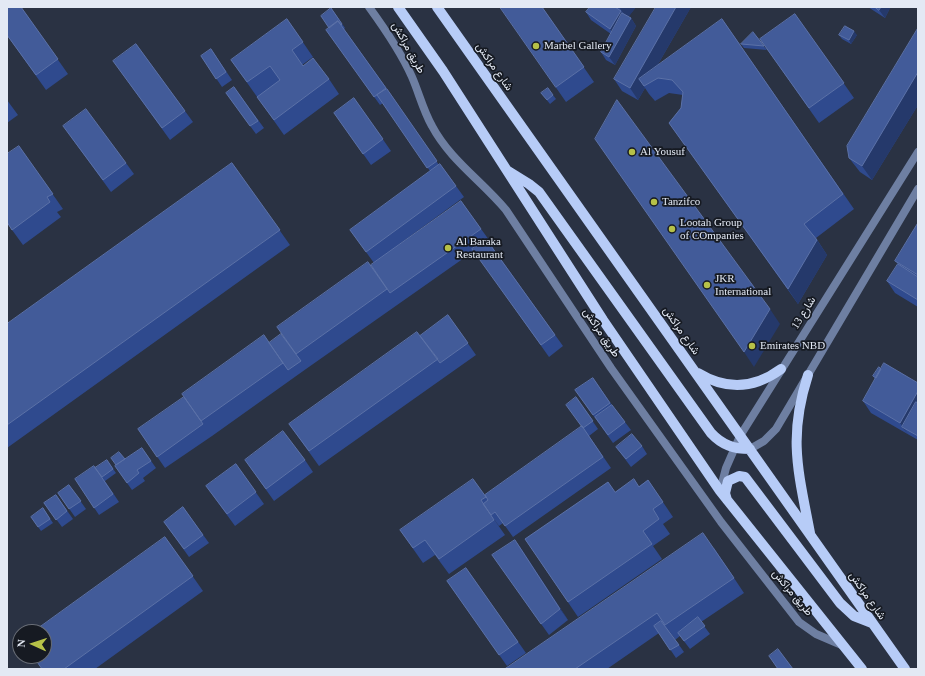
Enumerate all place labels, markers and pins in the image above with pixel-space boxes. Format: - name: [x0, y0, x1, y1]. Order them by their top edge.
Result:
- place label: Marbel Gallery: [544, 39, 611, 53]
- marker: Marbel Gallery: [531, 41, 541, 51]
- place label: Al Yousuf: [640, 145, 685, 159]
- marker: Al Yousuf: [627, 147, 637, 157]
- place label: Tanzifco: [662, 195, 700, 209]
- marker: Tanzifco: [649, 197, 659, 207]
- place label: Lootah Group of COmpanies: [680, 216, 744, 242]
- marker: Lootah Group of COmpanies: [667, 224, 677, 234]
- place label: Al Baraka Restaurant: [456, 235, 503, 261]
- marker: Al Baraka Restaurant: [443, 243, 453, 253]
- place label: JKR International: [715, 272, 771, 298]
- marker: JKR International: [702, 280, 712, 290]
- place label: Emirates NBD: [760, 339, 825, 353]
- marker: Emirates NBD: [747, 341, 757, 351]

